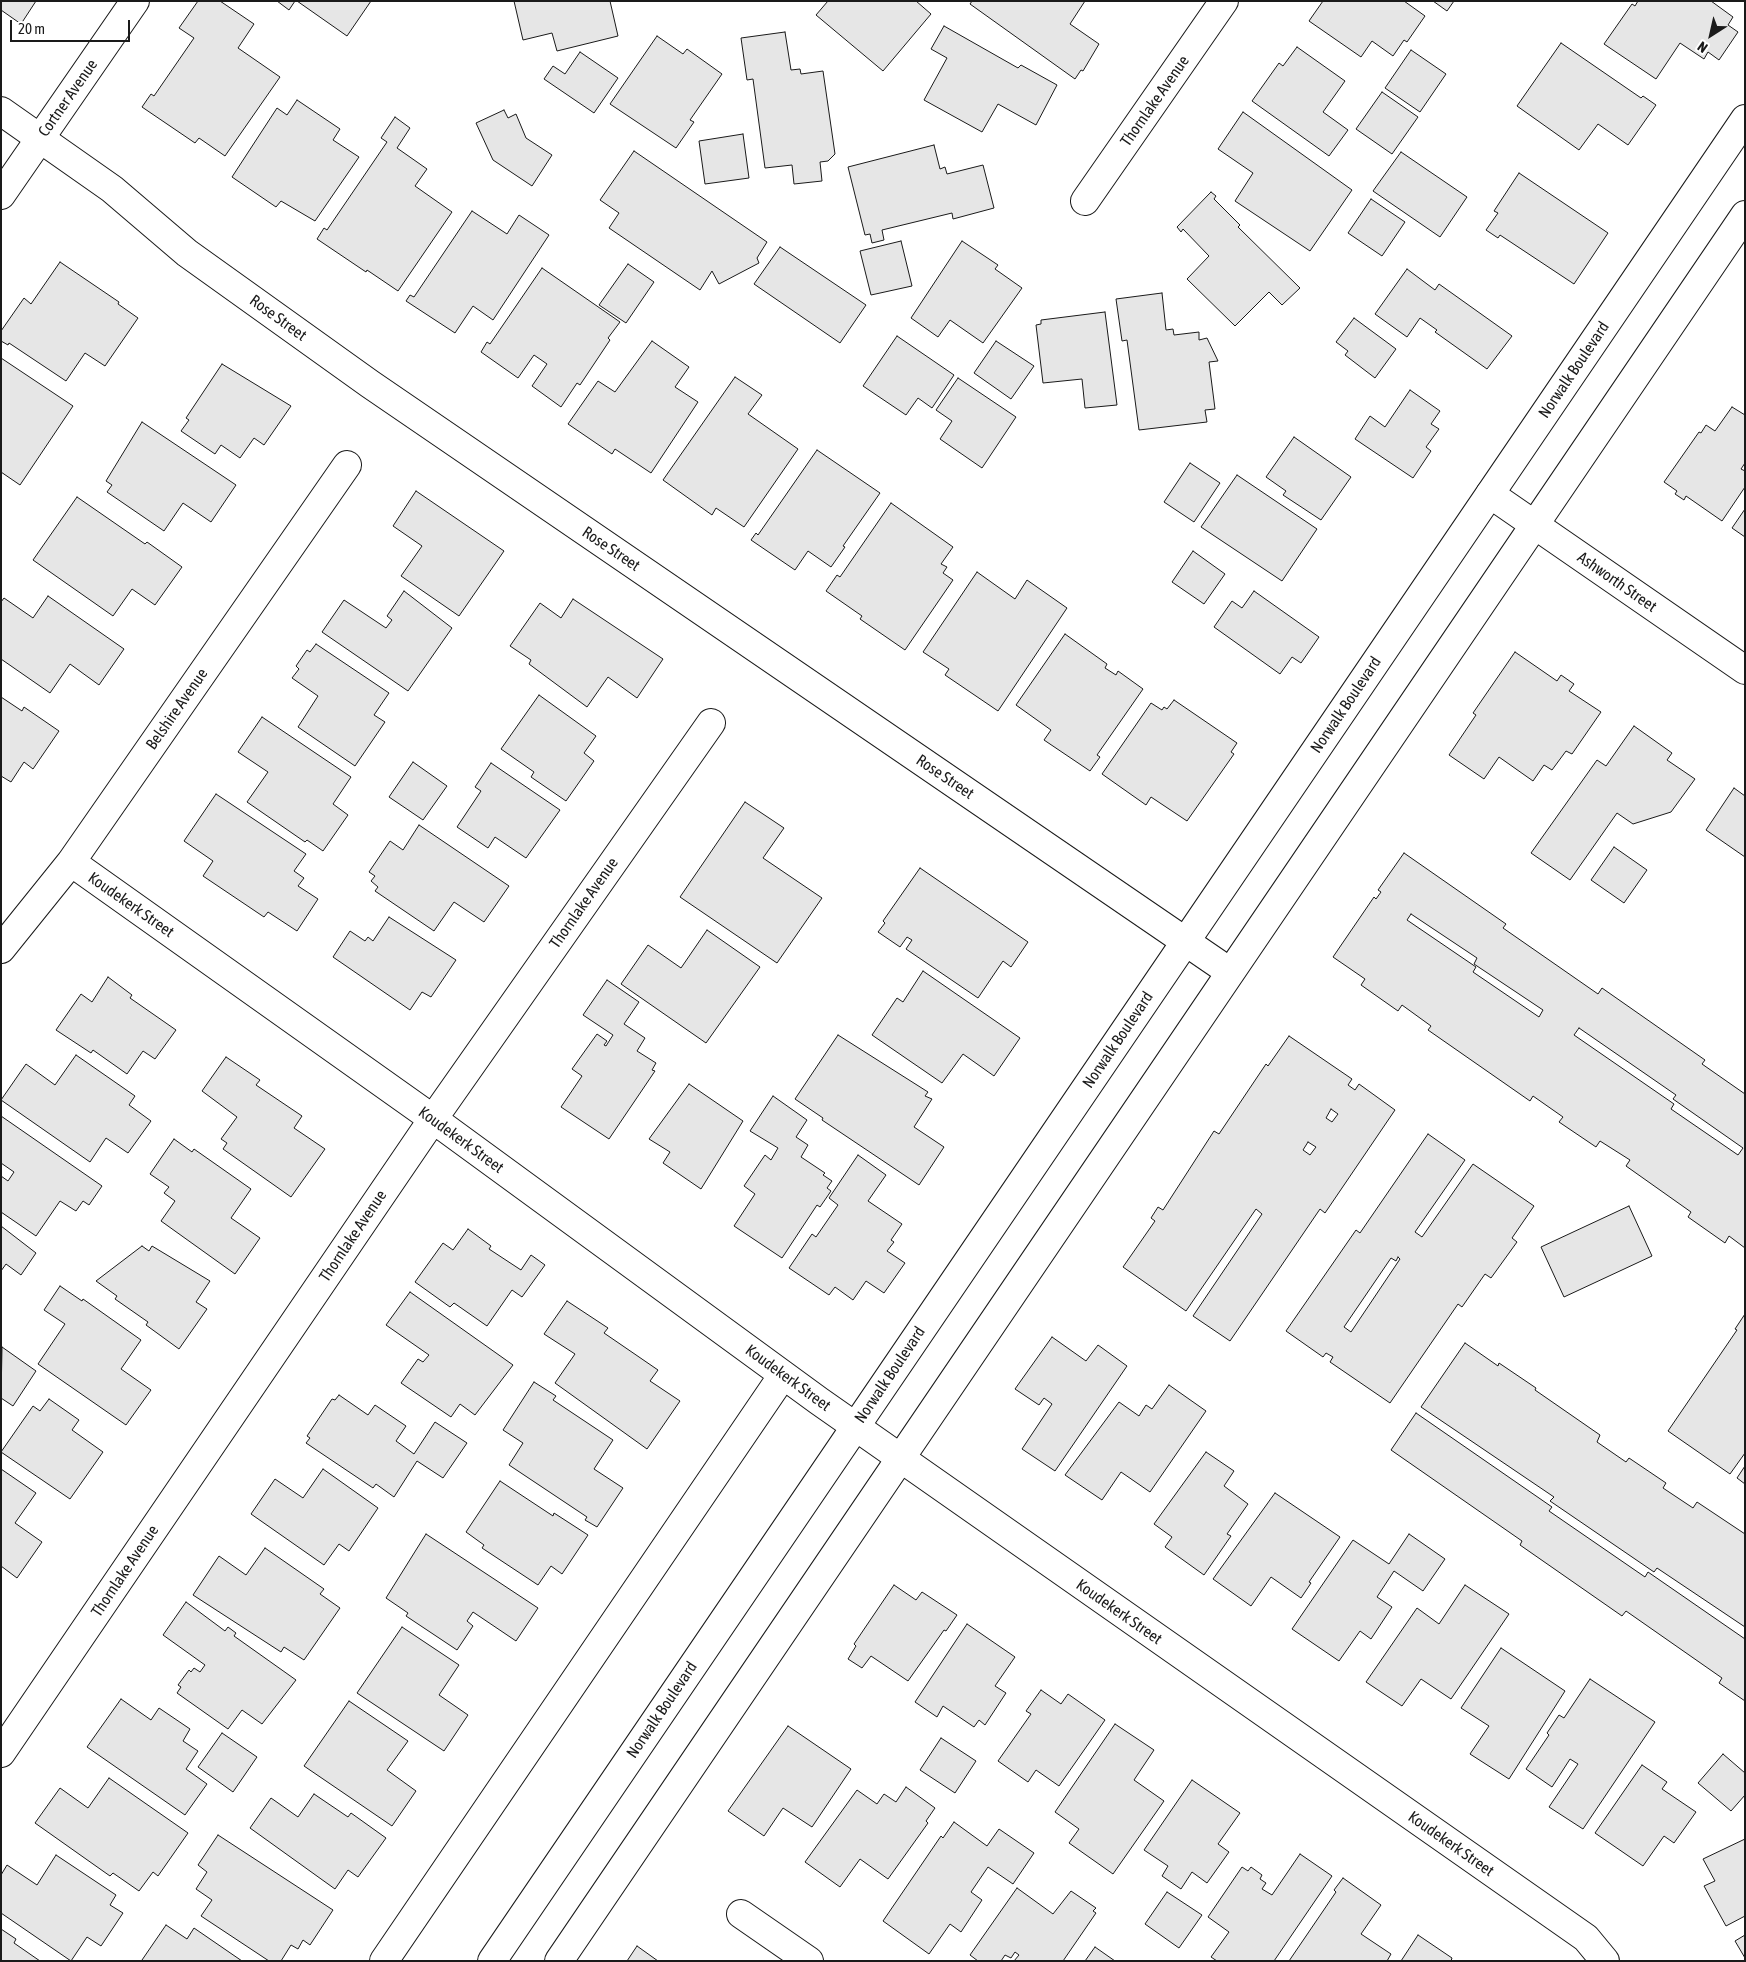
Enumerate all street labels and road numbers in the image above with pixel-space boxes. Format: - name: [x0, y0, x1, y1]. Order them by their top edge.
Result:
- street label: Thornlake Avenue: [1117, 52, 1193, 150]
- street label: Cortner Avenue: [34, 56, 102, 140]
- street label: Rose Street: [246, 291, 310, 345]
- street label: Norwalk Boulevard: [1535, 318, 1613, 422]
- street label: Rose Street: [578, 523, 644, 575]
- street label: Ashworth Street: [1574, 548, 1660, 616]
- street label: Norwalk Boulevard: [1307, 653, 1385, 757]
- street label: Belshire Avenue: [142, 665, 212, 753]
- street label: Rose Street: [912, 751, 978, 803]
- street label: Thornlake Avenue: [546, 854, 622, 952]
- street label: Koudekerk Street: [84, 868, 178, 942]
- street label: Norwalk Boulevard: [1079, 988, 1157, 1092]
- street label: Koudekerk Street: [415, 1103, 507, 1177]
- street label: Thornlake Avenue: [315, 1186, 391, 1286]
- street label: Norwalk Boulevard: [851, 1323, 929, 1427]
- street label: Koudekerk Street: [742, 1341, 834, 1415]
- street label: Thornlake Avenue: [87, 1521, 163, 1621]
- street label: Koudekerk Street: [1072, 1575, 1166, 1649]
- street label: Norwalk Boulevard: [623, 1658, 701, 1762]
- street label: Koudekerk Street: [1404, 1807, 1498, 1881]

